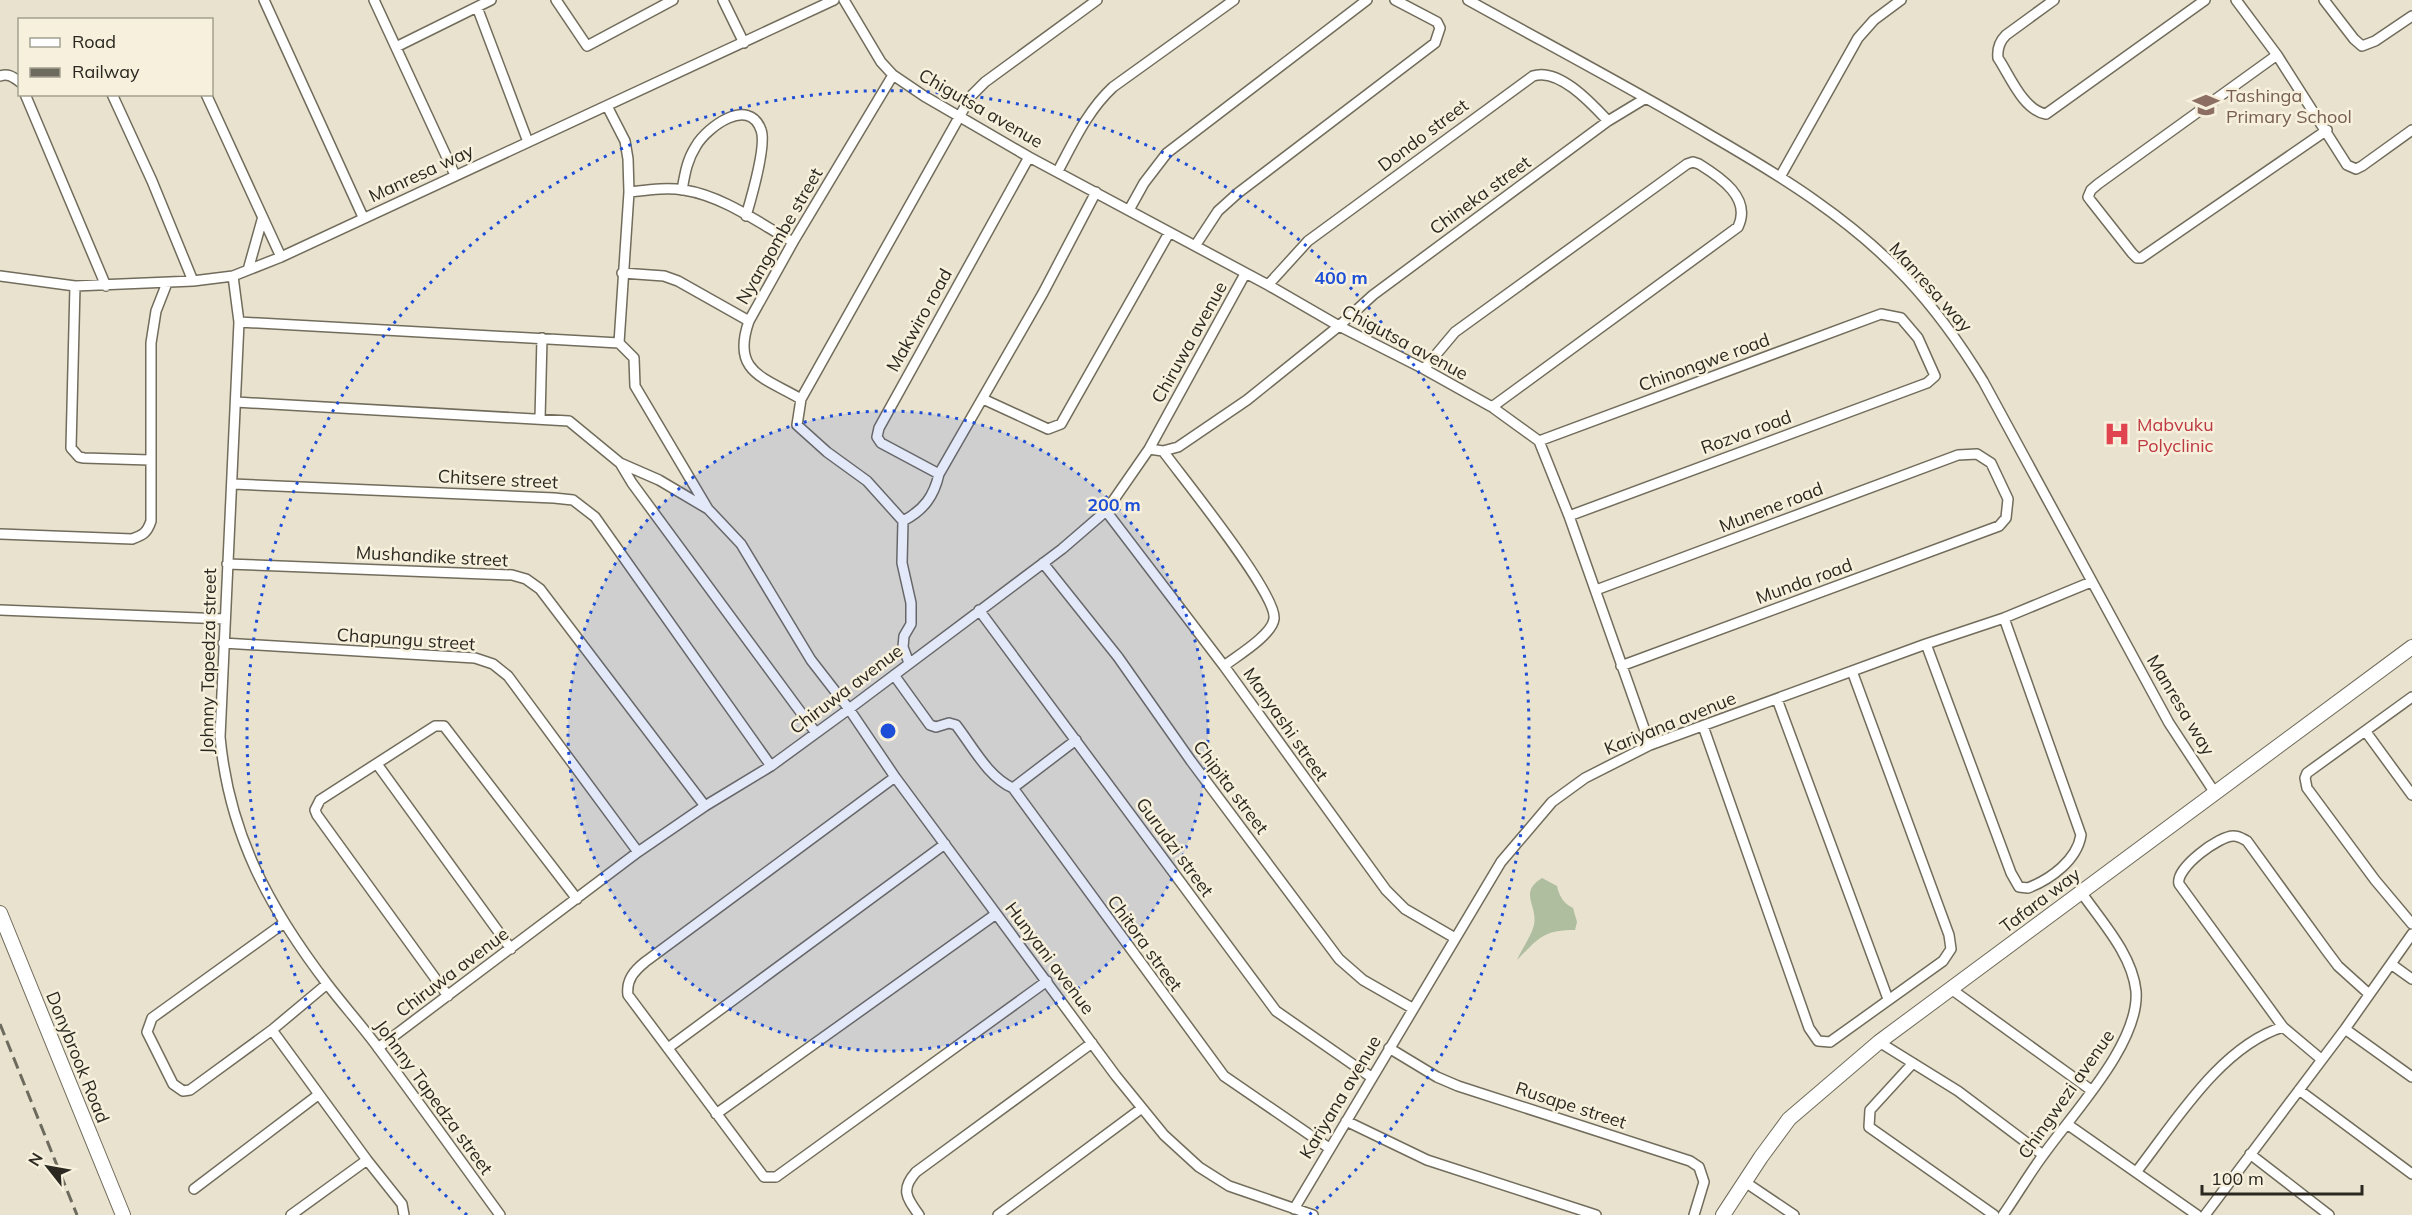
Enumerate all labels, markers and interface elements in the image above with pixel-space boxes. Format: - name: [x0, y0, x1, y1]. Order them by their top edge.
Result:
- legend: [18, 18, 213, 96]
- text: Road: [72, 30, 116, 53]
- text: Railway: [72, 60, 140, 83]
- street label: Chigutsa avenue: [915, 63, 1047, 153]
- place label: Tashinga Primary School: [2226, 84, 2352, 128]
- school or university icon: Tashinga Primary School: [2191, 90, 2221, 120]
- street label: Dondo street: [1373, 93, 1473, 177]
- street label: Manresa way: [365, 138, 478, 207]
- street label: Chineka street: [1425, 151, 1535, 239]
- street label: Nyangombe street: [731, 164, 827, 308]
- street label: Manresa way: [1885, 237, 1978, 337]
- street label: Makwiro road: [881, 264, 957, 376]
- text: 400 m: [1314, 266, 1368, 289]
- street label: Chiruwa avenue: [1146, 277, 1232, 407]
- street label: Chigutsa avenue: [1338, 299, 1472, 385]
- street label: Chinongwe road: [1635, 328, 1773, 396]
- street label: Rozva road: [1698, 405, 1794, 459]
- place label: Mabvuku Polyclinic: [2137, 413, 2214, 457]
- hospital icon: Mabvuku Polyclinic: [2102, 419, 2132, 449]
- street label: Chitsere street: [437, 464, 559, 494]
- street label: Munene road: [1716, 477, 1826, 537]
- text: 200 m: [1087, 493, 1141, 516]
- street label: Mushandike street: [355, 541, 509, 571]
- street label: Munda road: [1753, 553, 1855, 609]
- street label: Johnny Tapedza street: [195, 568, 221, 754]
- street label: Chapungu street: [336, 623, 476, 655]
- street label: Chiruwa avenue: [785, 639, 907, 739]
- street label: Manresa way: [2142, 651, 2220, 760]
- street label: Manyashi street: [1238, 663, 1334, 785]
- street label: Kariyana avenue: [1601, 686, 1739, 760]
- centre of rings: [878, 721, 898, 741]
- street label: Chipita street: [1188, 736, 1274, 838]
- street label: Gurudzi street: [1131, 793, 1219, 901]
- street label: Tafara way: [1995, 862, 2085, 938]
- street label: Chitora street: [1102, 891, 1188, 995]
- street label: Hunyani avenue: [1000, 897, 1100, 1019]
- street label: Chiruwa avenue: [391, 922, 513, 1022]
- street label: Donybrook Road: [41, 988, 115, 1126]
- street label: Johnny Tapedza street: [370, 1015, 498, 1179]
- street label: Chingwezi avenue: [2013, 1025, 2119, 1163]
- street label: Kariyana avenue: [1294, 1031, 1386, 1163]
- street label: Rusape street: [1513, 1076, 1629, 1134]
- north arrow: [18, 1137, 78, 1197]
- text: N: [23, 1149, 47, 1170]
- scale bar: [2202, 1158, 2362, 1196]
- text: 100 m: [2211, 1167, 2264, 1190]

